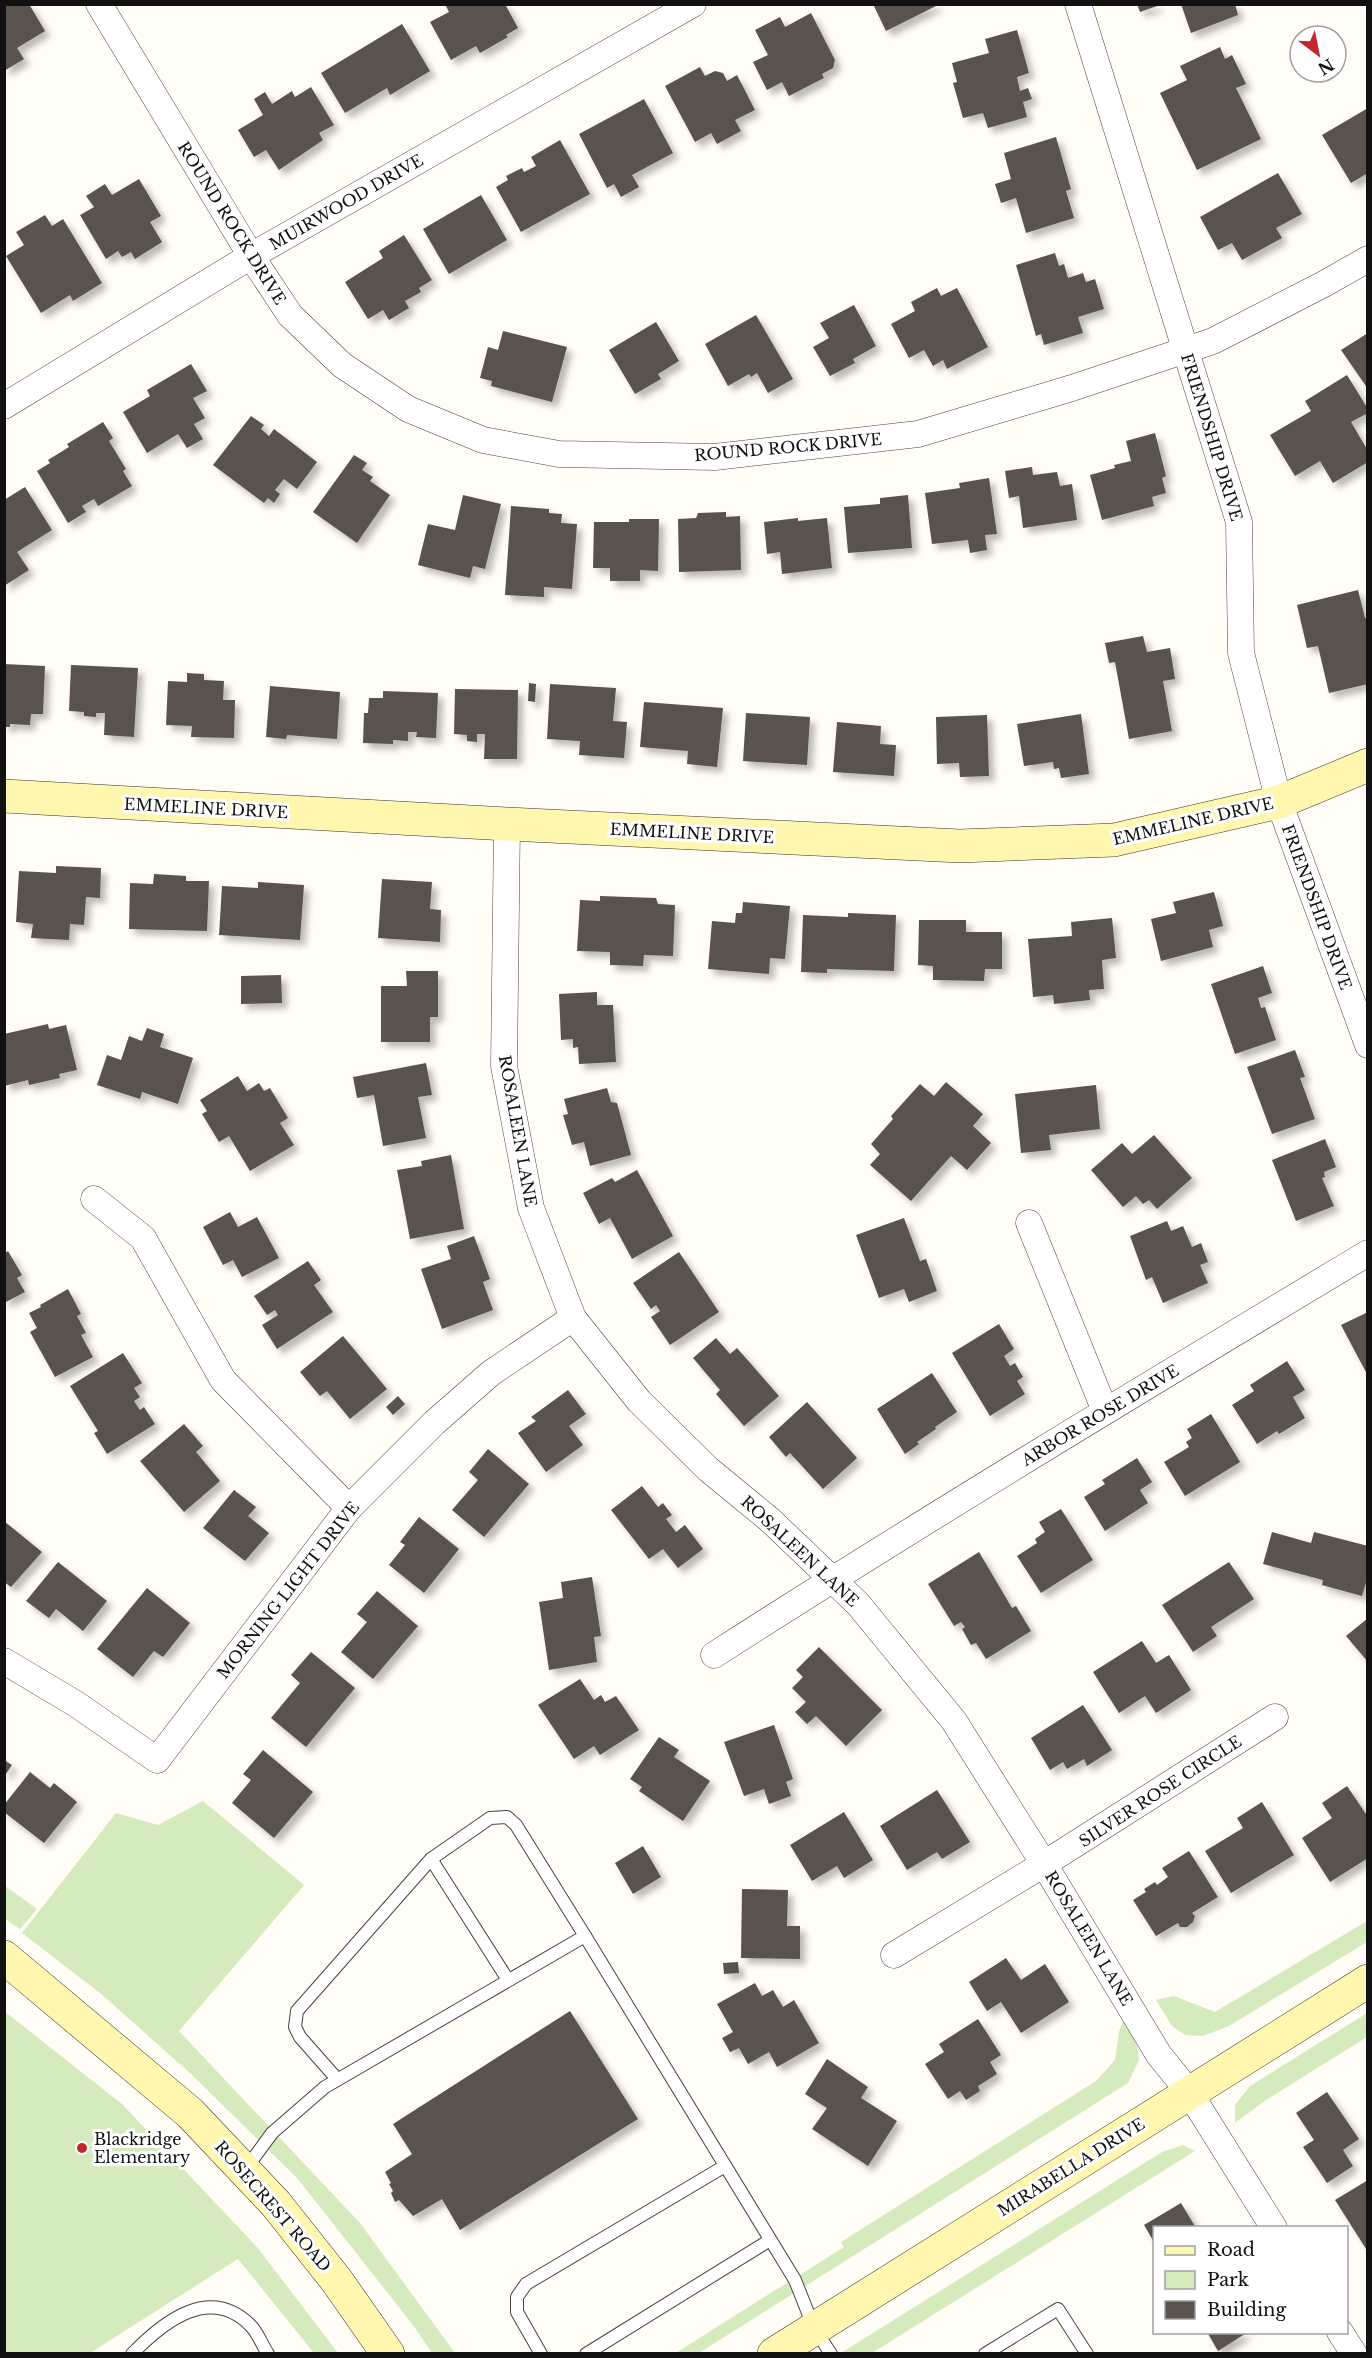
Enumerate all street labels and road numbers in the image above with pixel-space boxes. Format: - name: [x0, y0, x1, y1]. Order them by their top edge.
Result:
- street label: ROUND ROCK DRIVE: [174, 138, 290, 308]
- street label: MUIRWOOD DRIVE: [266, 150, 426, 254]
- street label: FRIENDSHIP DRIVE: [1177, 351, 1247, 523]
- street label: ROUND ROCK DRIVE: [693, 429, 883, 465]
- street label: EMMELINE DRIVE: [1111, 793, 1275, 849]
- street label: EMMELINE DRIVE: [123, 794, 289, 822]
- street label: EMMELINE DRIVE: [609, 819, 775, 847]
- street label: FRIENDSHIP DRIVE: [1278, 822, 1356, 992]
- street label: ROSALEEN LANE: [495, 1054, 541, 1208]
- street label: ARBOR ROSE DRIVE: [1017, 1360, 1182, 1470]
- street label: ROSALEEN LANE: [737, 1491, 863, 1611]
- street label: MORNING LIGHT DRIVE: [213, 1497, 363, 1683]
- street label: SILVER ROSE CIRCLE: [1075, 1731, 1245, 1851]
- street label: ROSALEEN LANE: [1041, 1867, 1137, 2009]
- street label: MIRABELLA DRIVE: [994, 2114, 1148, 2220]
- street label: ROSECREST ROAD: [211, 2136, 335, 2276]

